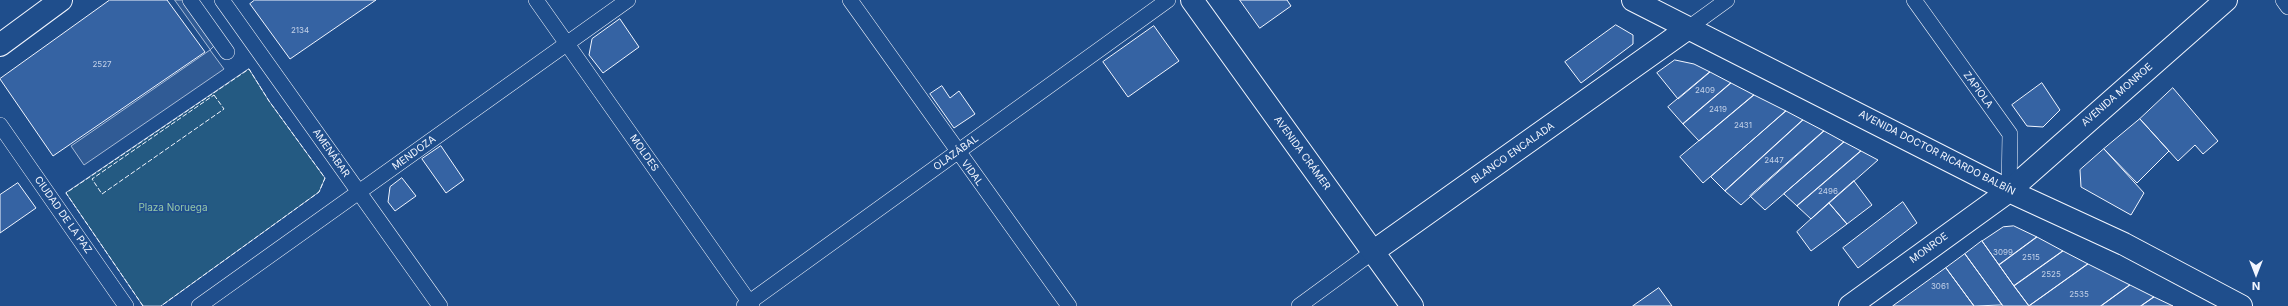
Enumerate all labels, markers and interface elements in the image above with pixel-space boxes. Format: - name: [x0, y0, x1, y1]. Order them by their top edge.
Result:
- house number: 2134: [291, 26, 309, 36]
- house number: 2527: [92, 60, 112, 70]
- street label: AVENIDA MONROE: [2079, 61, 2155, 129]
- street label: ZAPIOLA: [1961, 69, 1995, 111]
- house number: 2409: [1695, 86, 1715, 96]
- house number: 2419: [1709, 105, 1727, 115]
- street label: AVENIDA DOCTOR RICARDO BALBÍN: [1857, 108, 2017, 198]
- street label: AVENIDA CRÁMER: [1271, 114, 1333, 192]
- street label: BLANCO ENCALADA: [1469, 120, 1557, 186]
- house number: 2431: [1734, 121, 1752, 131]
- street label: AMENÁBAR: [310, 127, 352, 179]
- street label: MOLDES: [627, 132, 661, 174]
- street label: MENDOZA: [390, 133, 438, 173]
- street label: OLAZÁBAL: [931, 133, 981, 173]
- house number: 2447: [1764, 156, 1784, 166]
- street label: VIDAL: [959, 158, 985, 188]
- street label: CIUDAD DE LA PAZ: [32, 174, 94, 256]
- house number: 2496: [1818, 187, 1838, 197]
- park label: Plaza Noruega: [138, 202, 208, 214]
- street label: MONROE: [1908, 230, 1950, 266]
- house number: 3099: [1993, 248, 2013, 258]
- house number: 2515: [2022, 253, 2040, 263]
- north arrow: [2236, 254, 2276, 294]
- house number: 2525: [2041, 270, 2061, 280]
- text: N: [2252, 279, 2260, 293]
- house number: 3061: [1931, 282, 1949, 292]
- house number: 2535: [2069, 290, 2089, 300]

